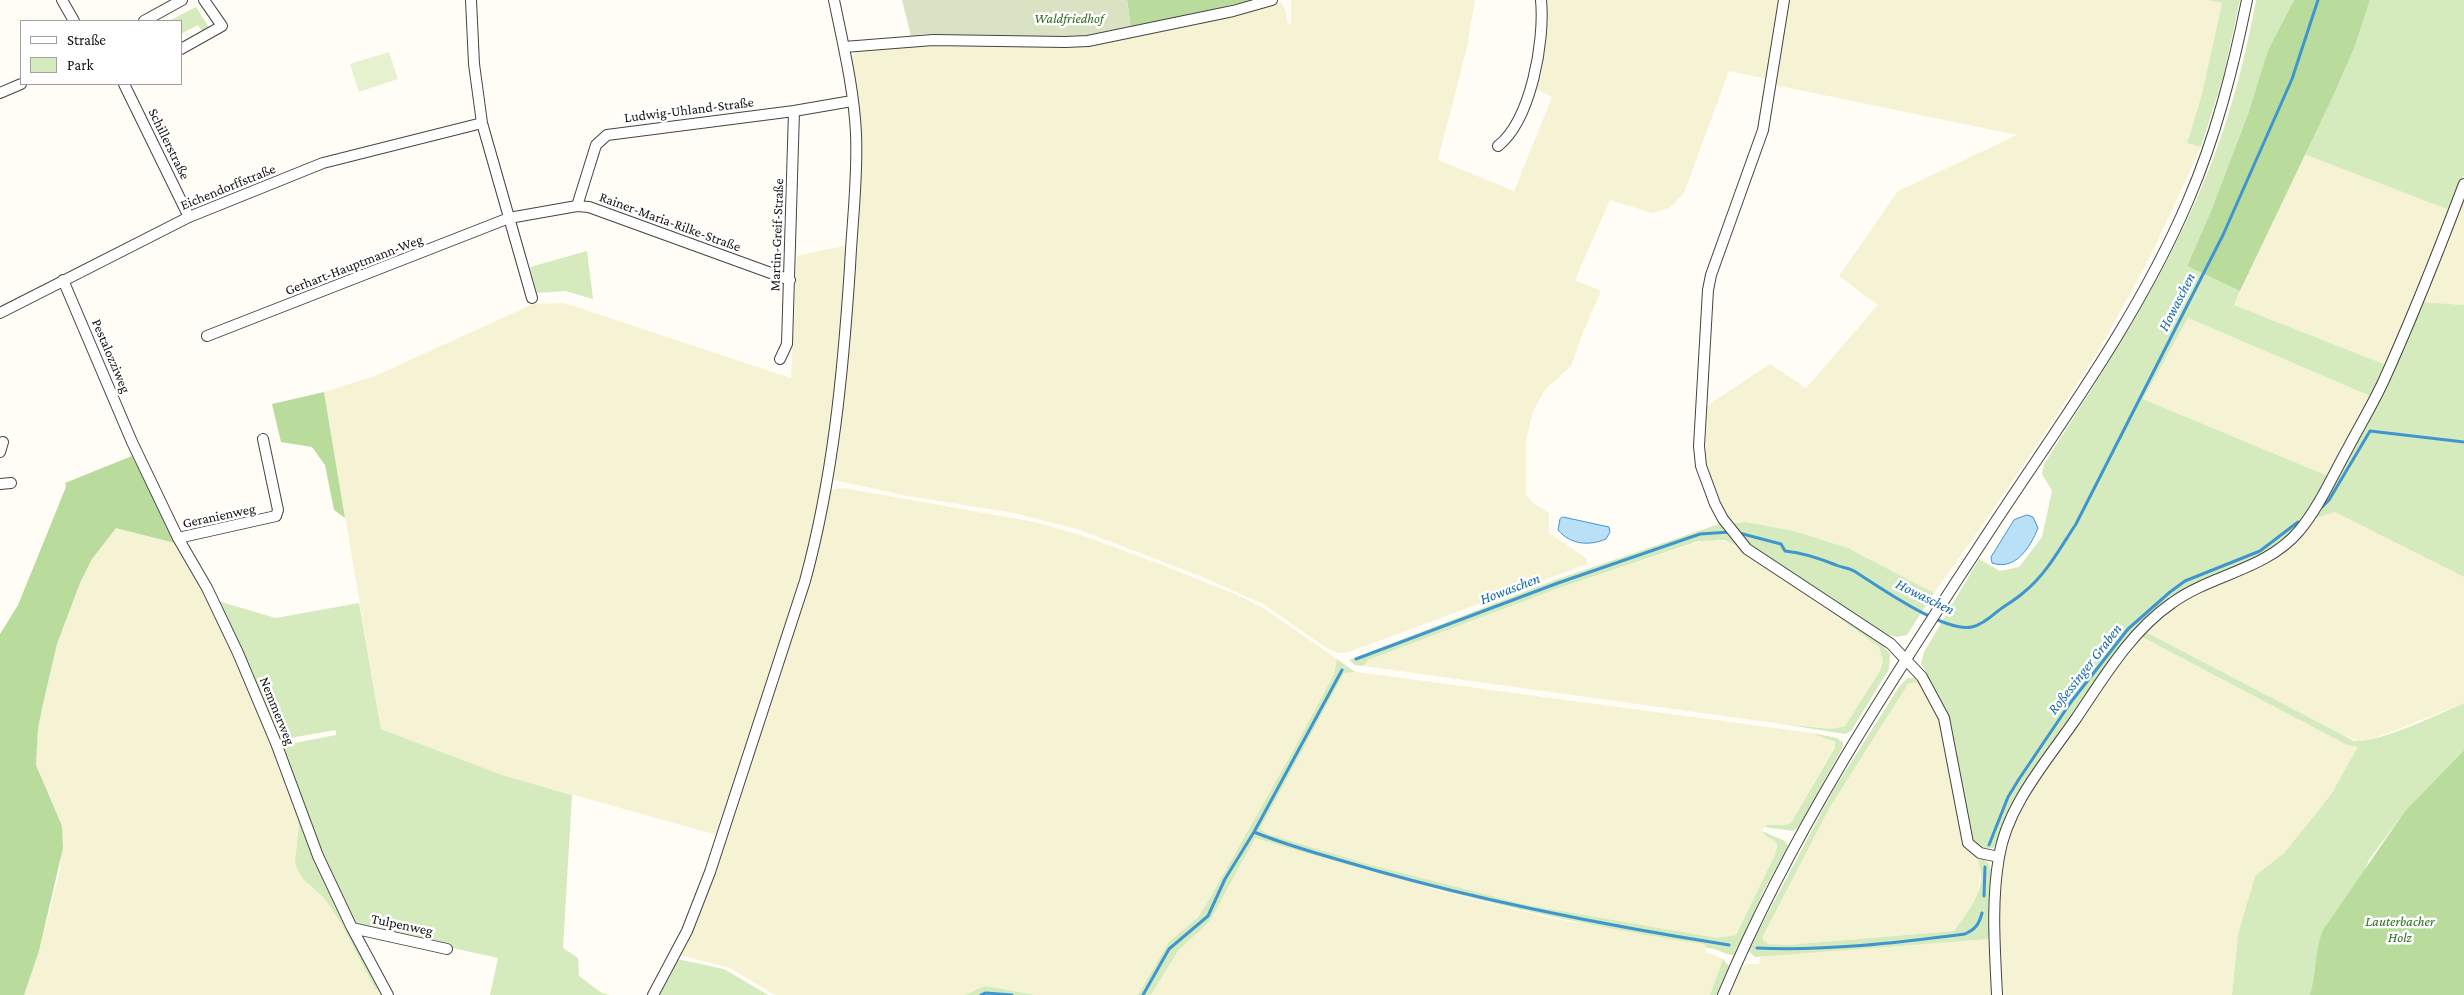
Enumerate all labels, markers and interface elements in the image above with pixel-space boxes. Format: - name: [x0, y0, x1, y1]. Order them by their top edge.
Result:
- park label: Waldfriedhof: [1034, 11, 1104, 27]
- legend: [20, 20, 182, 85]
- text: Straße: [67, 32, 106, 48]
- text: Park: [67, 57, 94, 73]
- street label: Ludwig-Uhland-Straße: [623, 94, 755, 126]
- street label: Schillerstraße: [145, 106, 193, 182]
- street label: Eichendorffstraße: [178, 160, 278, 214]
- street label: Martin-Greif-Straße: [767, 178, 787, 292]
- street label: Rainer-Maria-Rilke-Straße: [597, 189, 743, 255]
- street label: Gerhart-Hauptmann-Weg: [283, 231, 425, 299]
- water label: Howaschen: [2155, 270, 2199, 334]
- street label: Pestalozziweg: [88, 316, 134, 396]
- street label: Geranienweg: [181, 500, 257, 532]
- water label: Howaschen: [1477, 569, 1543, 609]
- water label: Howaschen: [1893, 575, 1957, 619]
- water label: Roßessinger Graben: [2044, 620, 2126, 718]
- street label: Nemmerweg: [256, 674, 298, 748]
- street label: Tulpenweg: [370, 910, 434, 940]
- park label: Lauterbacher Holz: [2365, 914, 2435, 946]

